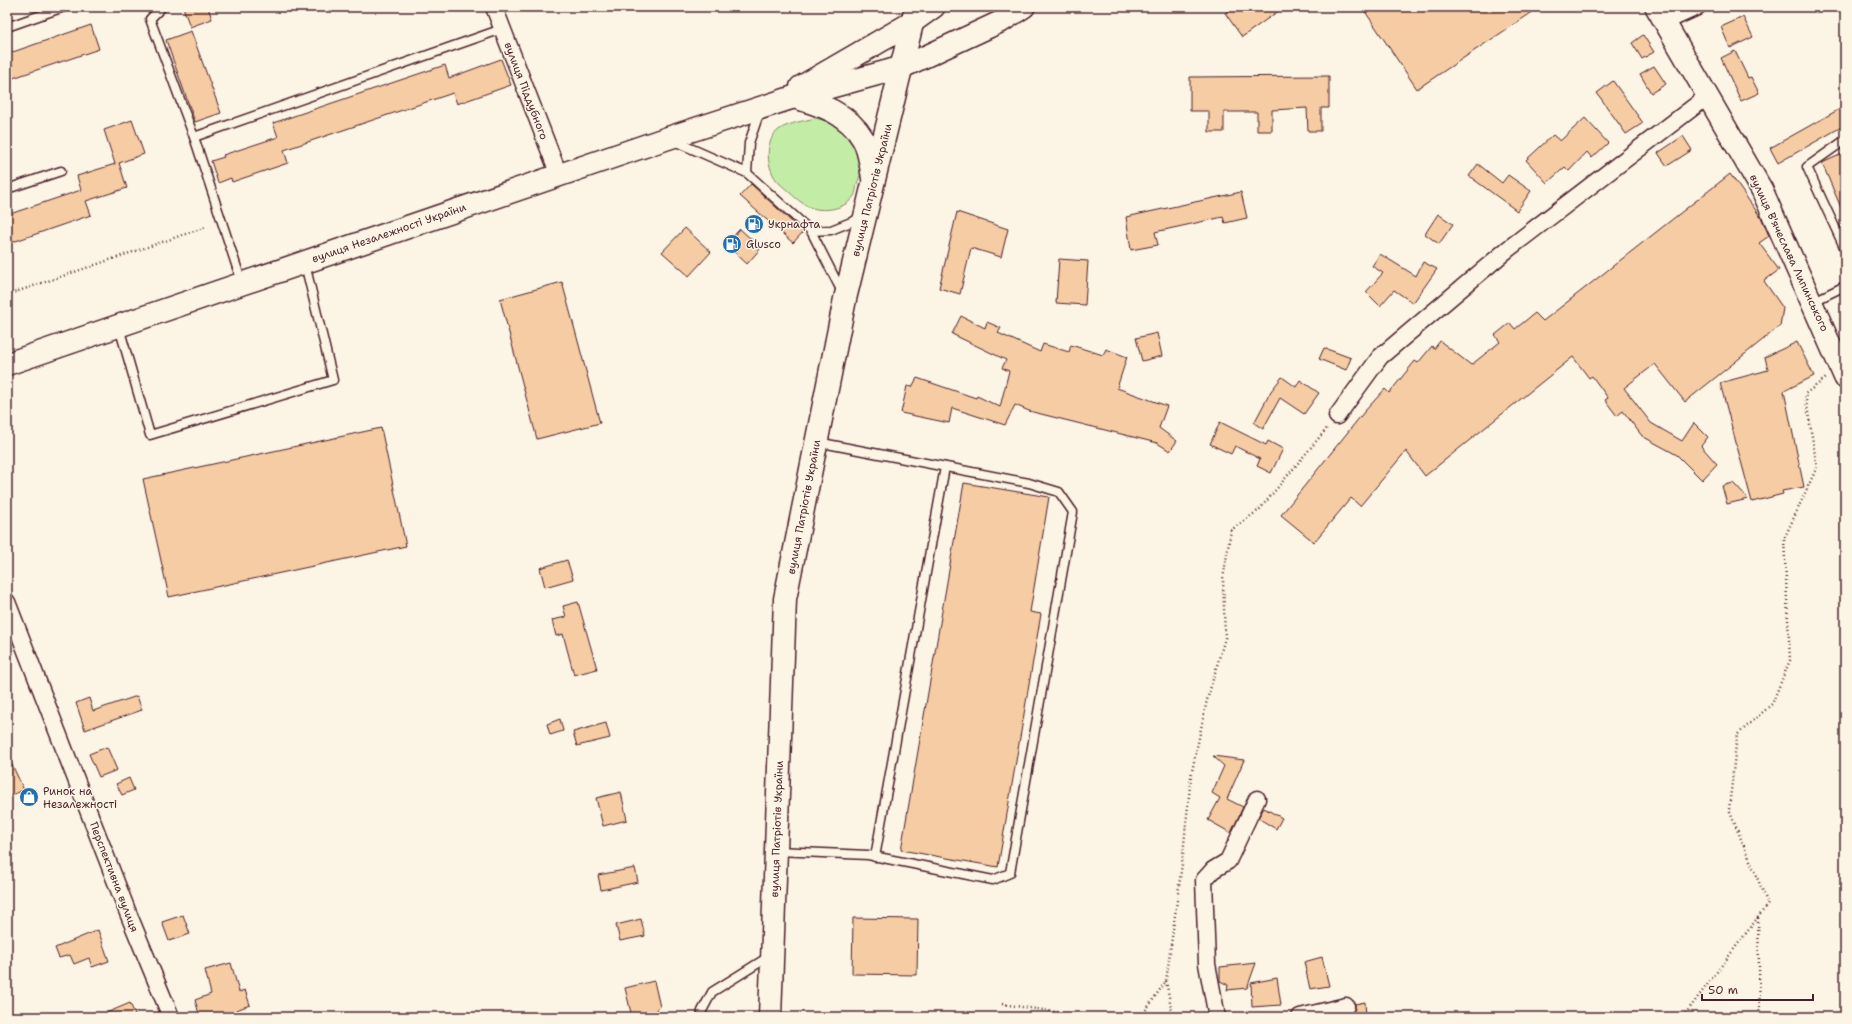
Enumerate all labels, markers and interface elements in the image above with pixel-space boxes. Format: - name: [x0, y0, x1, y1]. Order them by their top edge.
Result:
- street label: вулиця Піддубного: [500, 40, 552, 142]
- street label: вулиця Патріотів України: [848, 122, 896, 258]
- street label: вулиця В'ячеслава Липинського: [1746, 172, 1832, 334]
- street label: вулиця Незалежності України: [310, 200, 468, 266]
- fuel station icon: Укрнафта: [743, 213, 765, 235]
- place label: Укрнафта: [768, 217, 821, 232]
- fuel station icon: Glusco: [721, 233, 743, 255]
- place label: Glusco: [746, 237, 781, 252]
- street label: вулиця Патріотів України: [784, 438, 824, 576]
- street label: вулиця Патріотів України: [767, 760, 787, 898]
- place label: Ринок на Незалежності: [43, 784, 117, 812]
- shop icon: Ринок на Незалежності: [18, 786, 40, 808]
- street label: Перспективна вулиця: [86, 820, 142, 934]
- scale bar: [1702, 976, 1813, 1002]
- text: 50 m: [1708, 982, 1738, 998]

